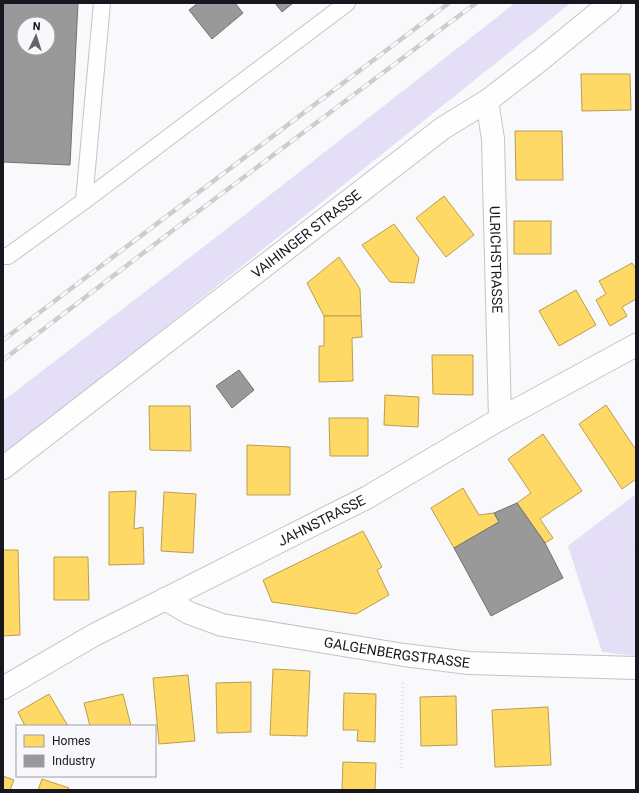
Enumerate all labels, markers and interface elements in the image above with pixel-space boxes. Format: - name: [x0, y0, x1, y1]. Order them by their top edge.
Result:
- north arrow: [16, 16, 56, 56]
- text: N: [32, 20, 41, 33]
- street label: VAIHINGER STRASSE: [248, 187, 364, 281]
- street label: ULRICHSTRASSE: [487, 206, 505, 313]
- street label: JAHNSTRASSE: [275, 492, 368, 549]
- street label: GALGENBERGSTRASSE: [323, 634, 471, 671]
- legend: [16, 725, 156, 777]
- text: Homes: [52, 734, 90, 748]
- text: Industry: [52, 754, 96, 768]

